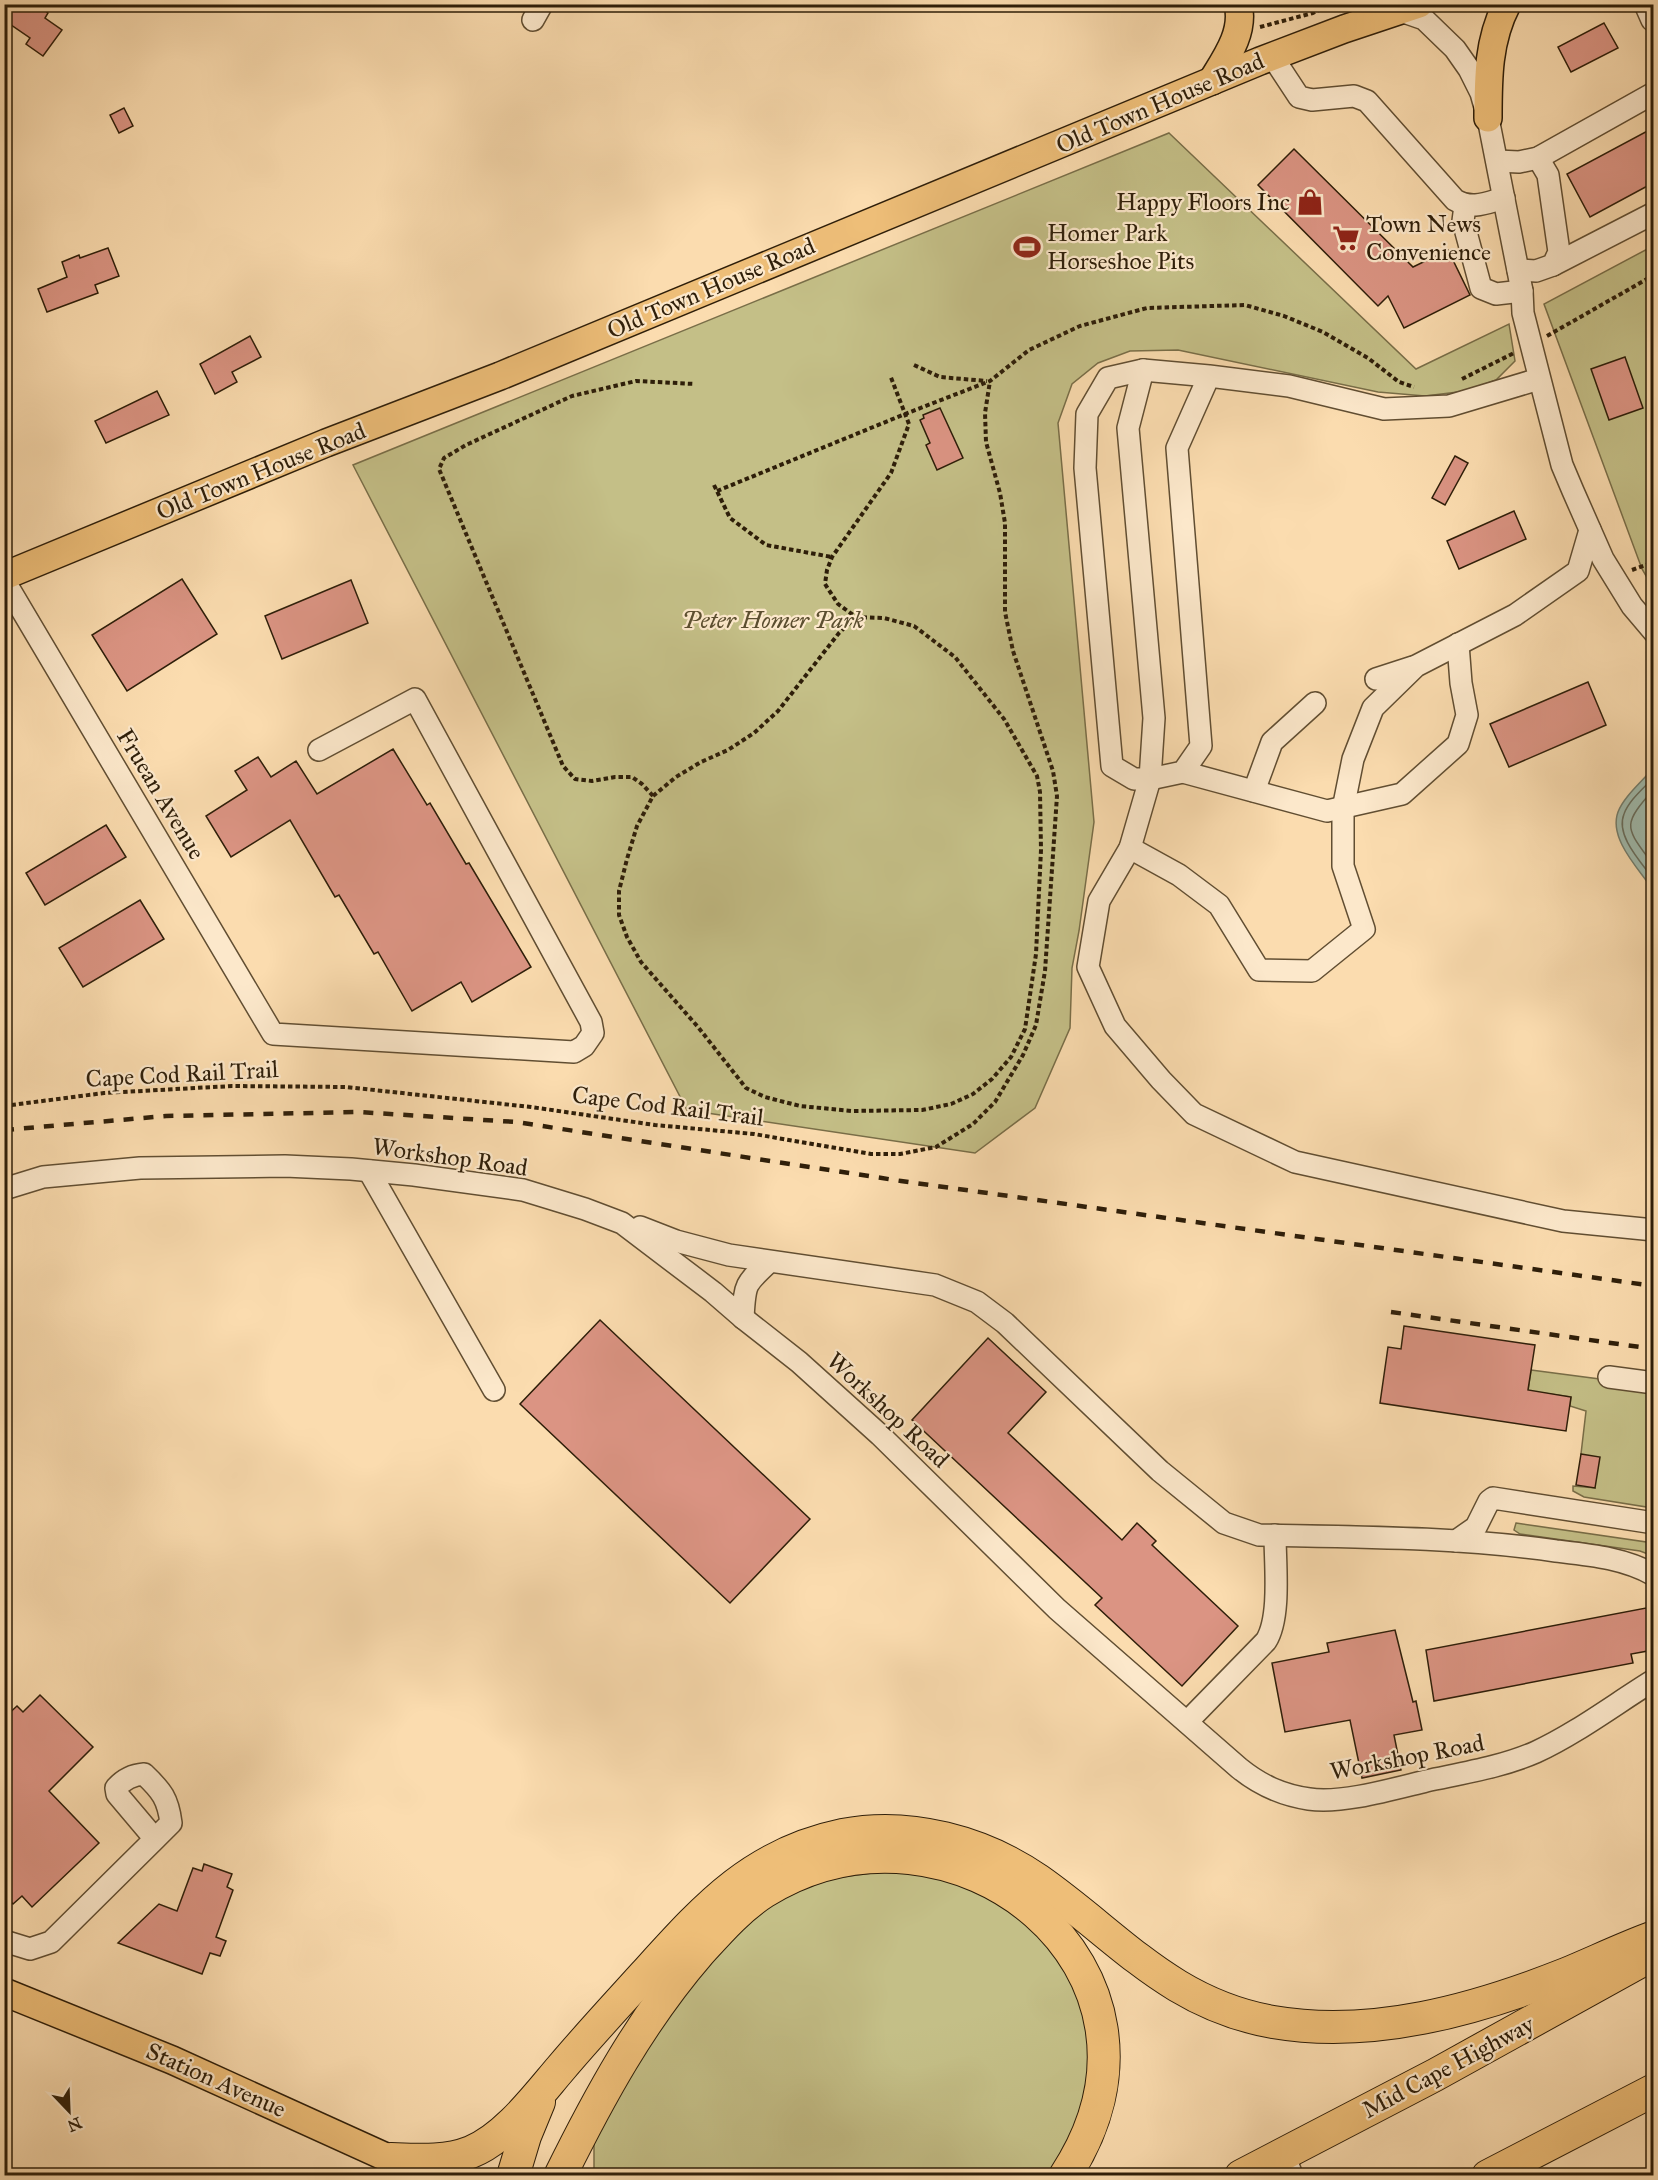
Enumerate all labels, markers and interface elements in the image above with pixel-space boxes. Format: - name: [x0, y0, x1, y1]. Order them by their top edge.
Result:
- street label: Old Town House Road: [1051, 46, 1269, 160]
- place label: Happy Floors Inc: [1116, 187, 1290, 217]
- shop icon: Happy Floors Inc: [1295, 187, 1325, 217]
- place label: Town News Convenience: [1366, 209, 1491, 267]
- place label: Homer Park Horseshoe Pits: [1047, 218, 1194, 276]
- supermarket icon: Town News Convenience: [1331, 223, 1361, 253]
- street label: Old Town House Road: [602, 231, 820, 345]
- sports icon: Homer Park Horseshoe Pits: [1012, 232, 1042, 262]
- street label: Old Town House Road: [152, 415, 370, 527]
- park label: Peter Homer Park: [682, 605, 864, 635]
- street label: Fruean Avenue: [110, 723, 212, 865]
- street label: Cape Cod Rail Trail: [85, 1054, 280, 1094]
- street label: Cape Cod Rail Trail: [570, 1079, 766, 1133]
- street label: Workshop Road: [370, 1131, 530, 1183]
- street label: Workshop Road: [821, 1346, 955, 1474]
- street label: Workshop Road: [1327, 1727, 1487, 1787]
- street label: Mid Cape Highway: [1357, 2009, 1540, 2125]
- street label: Station Avenue: [141, 2036, 291, 2124]
- north arrow: [39, 2081, 99, 2141]
- text: N: [64, 2113, 85, 2136]

